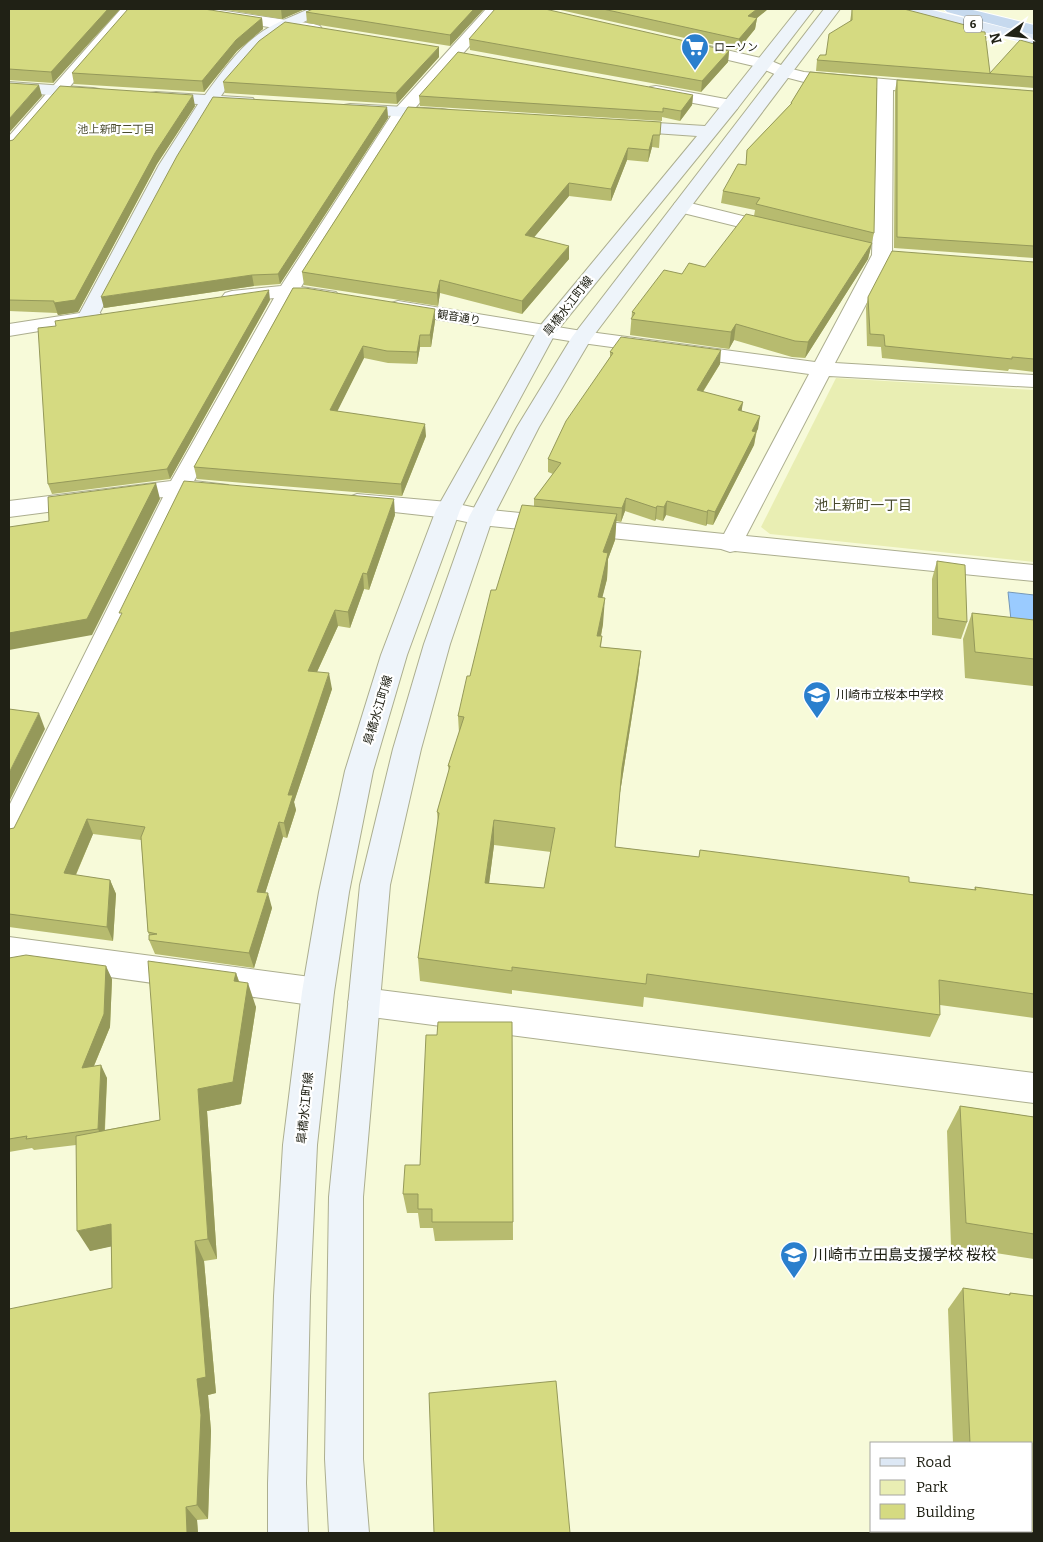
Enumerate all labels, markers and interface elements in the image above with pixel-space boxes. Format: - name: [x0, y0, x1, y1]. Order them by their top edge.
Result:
- north arrow: [983, 10, 1033, 60]
- road number: 6: [964, 15, 982, 32]
- text: N: [986, 31, 1006, 46]
- supermarket icon: ローソン: [680, 32, 710, 71]
- place label: ローソン: [714, 41, 758, 54]
- district label: 池上新町二丁目: [78, 123, 155, 136]
- street label: 皐橋水江町線: [540, 273, 596, 339]
- street label: 観音通り: [436, 308, 482, 327]
- district label: 池上新町一丁目: [814, 497, 912, 514]
- street label: 皐橋水江町線: [361, 674, 395, 746]
- school or university icon: 川崎市立桜本中学校: [802, 680, 832, 719]
- place label: 川崎市立桜本中学校: [836, 688, 944, 702]
- street label: 皐橋水江町線: [294, 1071, 316, 1145]
- school or university icon: 川崎市立田島支援学校 桜校: [779, 1240, 809, 1279]
- place label: 川崎市立田島支援学校 桜校: [813, 1246, 996, 1264]
- legend: [870, 1442, 1033, 1532]
- text: Road: [916, 1453, 951, 1471]
- text: Park: [916, 1478, 948, 1496]
- text: Building: [916, 1503, 975, 1521]

